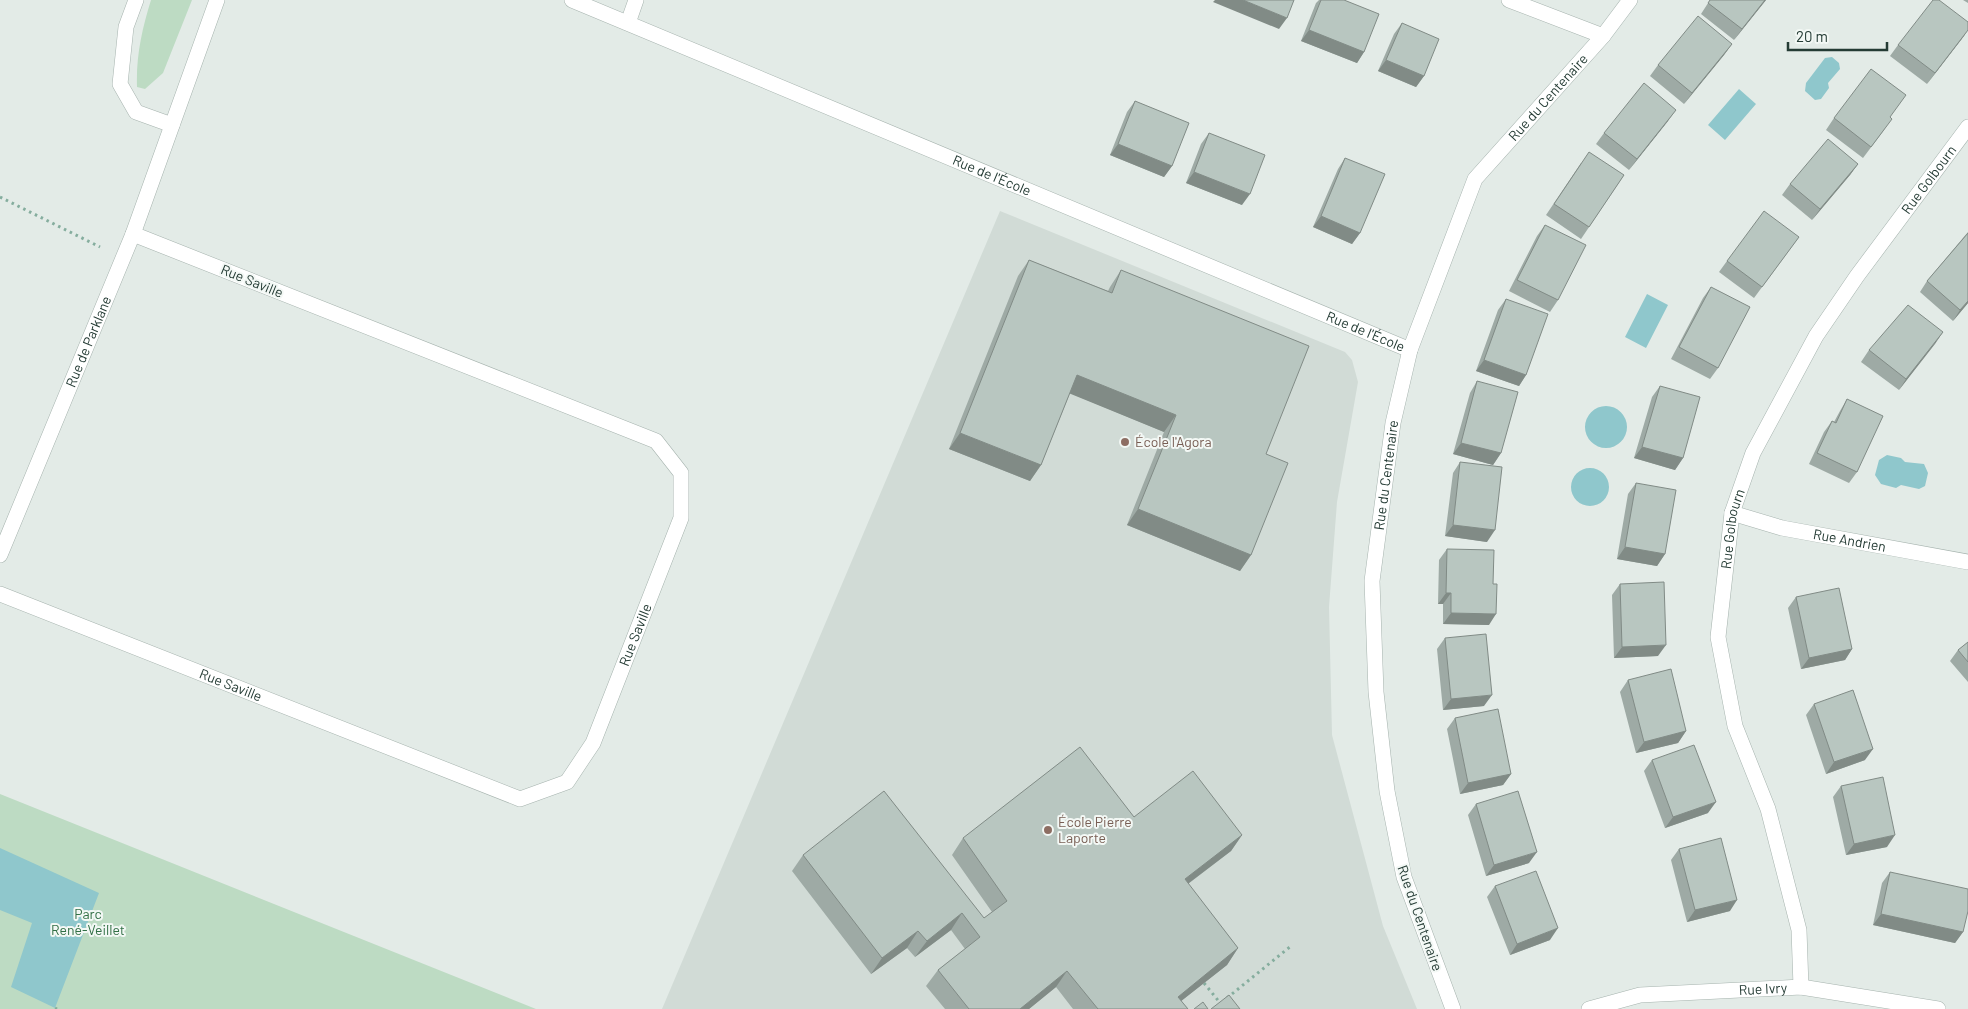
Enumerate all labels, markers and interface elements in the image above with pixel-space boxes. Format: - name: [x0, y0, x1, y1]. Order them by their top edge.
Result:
- scale bar: [1788, 20, 1887, 52]
- text: 20 m: [1796, 27, 1828, 45]
- street label: Rue du Centenaire: [1504, 50, 1591, 144]
- street label: Rue Golbourn: [1897, 142, 1959, 217]
- street label: Rue de l'École: [950, 151, 1034, 199]
- street label: Rue Saville: [219, 260, 286, 301]
- street label: Rue de Parklane: [62, 293, 114, 390]
- street label: Rue de l'École: [1324, 307, 1408, 355]
- street label: Rue du Centenaire: [1370, 419, 1401, 531]
- place label: École l'Agora: [1135, 433, 1212, 450]
- marker: École l'Agora: [1119, 436, 1131, 448]
- street label: Rue Golbourn: [1717, 486, 1748, 570]
- street label: Rue Andrien: [1812, 525, 1888, 555]
- street label: Rue Saville: [615, 601, 655, 668]
- street label: Rue Saville: [197, 665, 265, 704]
- place label: École Pierre Laporte: [1058, 813, 1132, 846]
- marker: École Pierre Laporte: [1042, 824, 1054, 836]
- street label: Rue du Centenaire: [1394, 863, 1447, 973]
- park label: Parc René-Veillet: [51, 905, 125, 938]
- street label: Rue Ivry: [1738, 979, 1788, 998]

